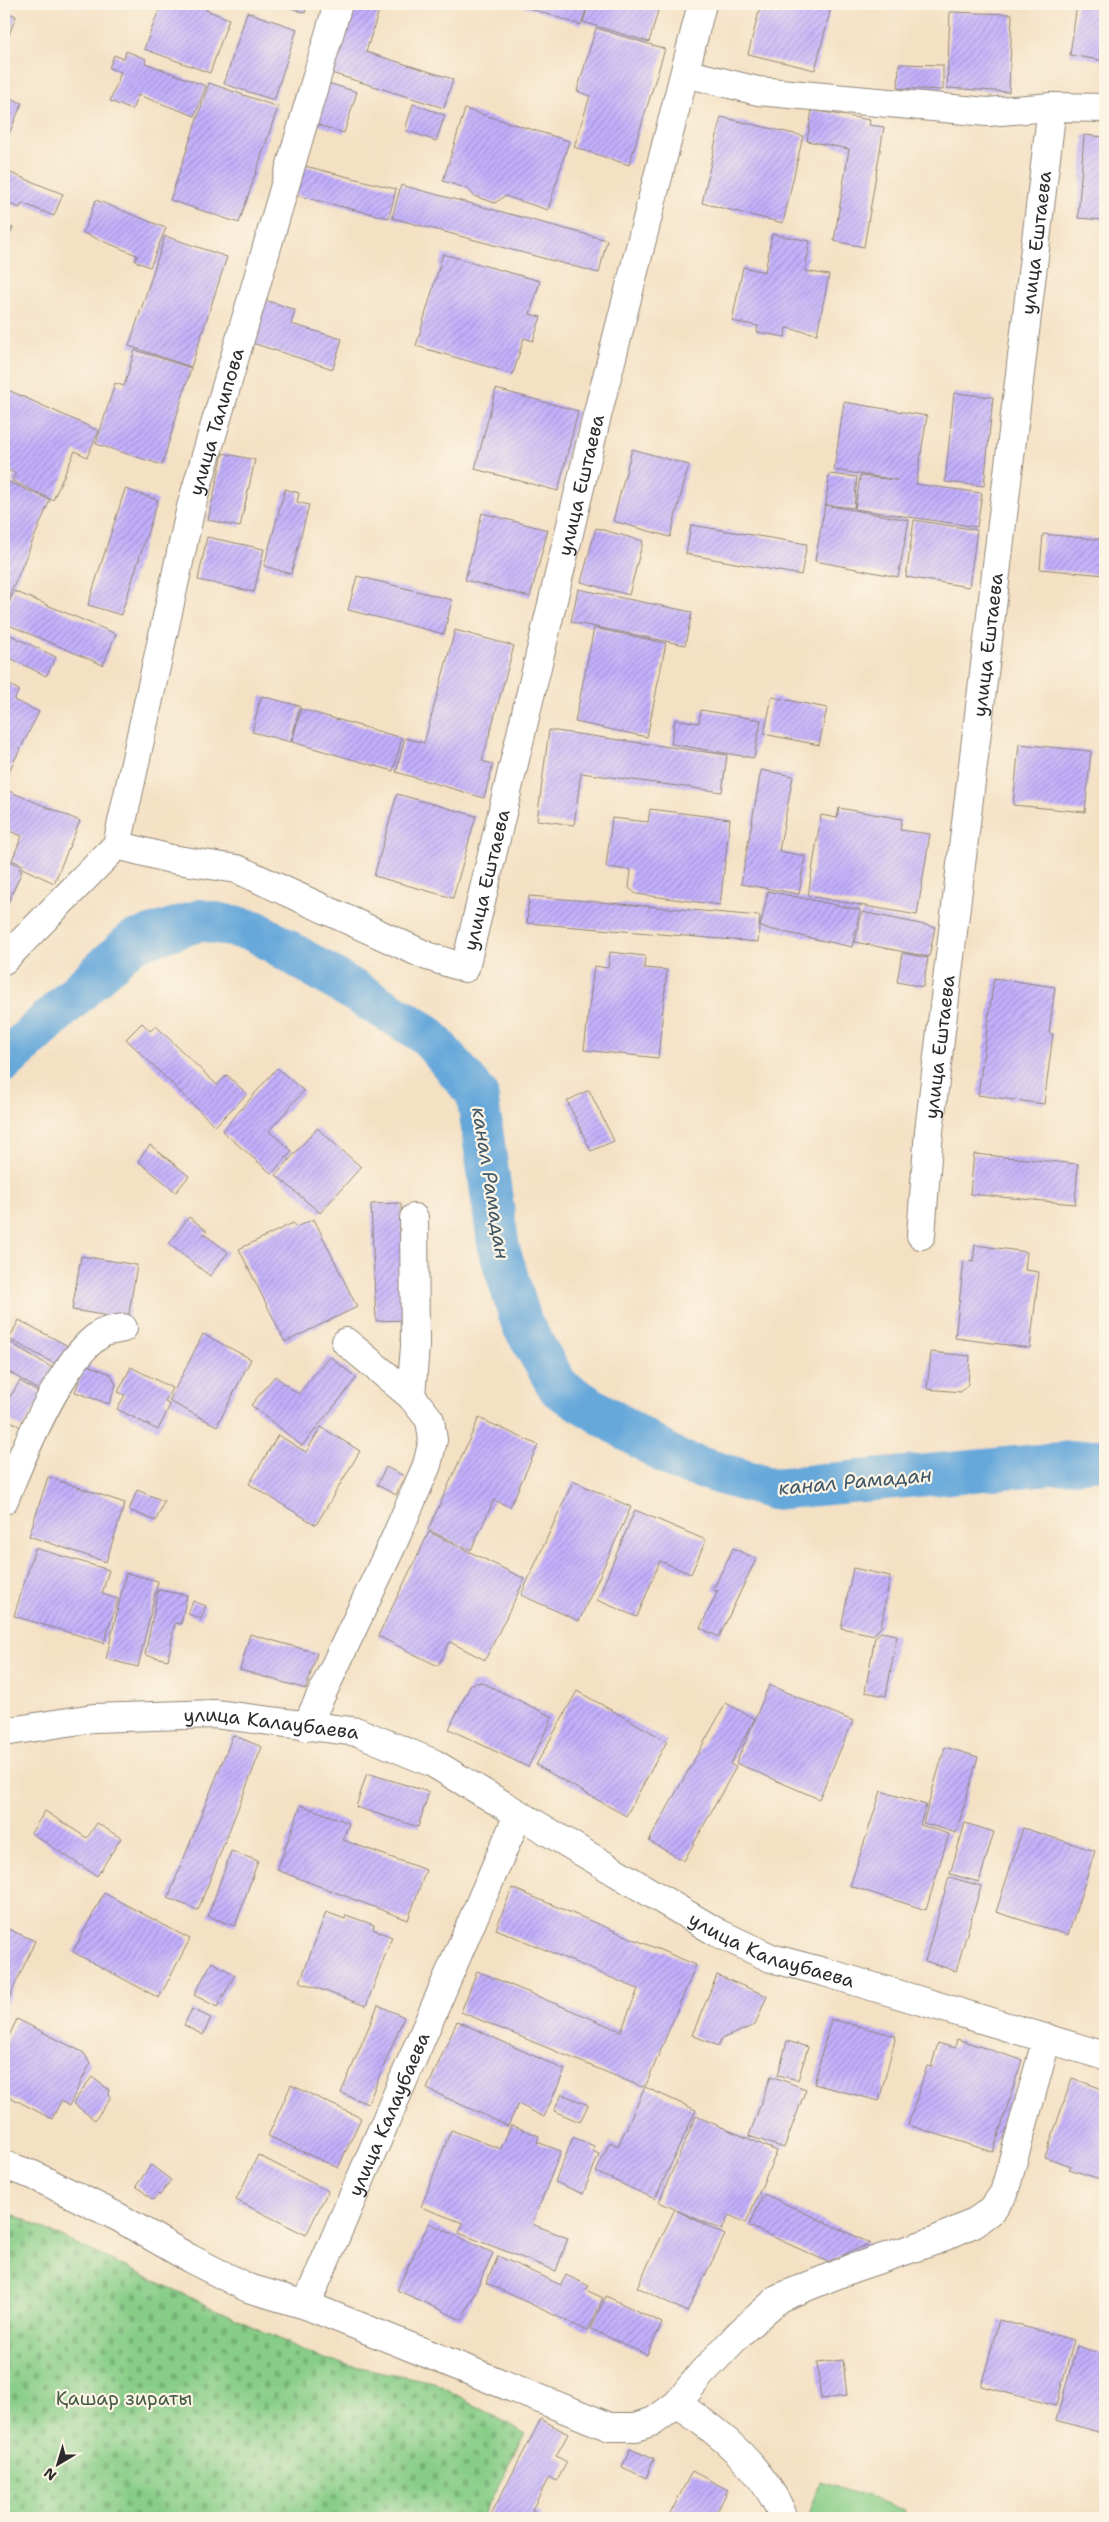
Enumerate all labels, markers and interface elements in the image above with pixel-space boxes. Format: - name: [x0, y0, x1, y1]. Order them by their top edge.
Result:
- street label: улица Ештаева: [1015, 169, 1057, 316]
- street label: улица Талипова: [183, 345, 249, 498]
- street label: улица Ештаева: [552, 412, 610, 558]
- street label: улица Ештаева: [966, 571, 1008, 718]
- street label: улица Ештаева: [457, 806, 515, 953]
- street label: улица Ештаева: [918, 973, 960, 1120]
- water label: канал Рамадан: [466, 1105, 516, 1261]
- water label: канал Рамадан: [777, 1461, 933, 1501]
- street label: улица Калаубаева: [183, 1701, 361, 1745]
- street label: улица Калаубаева: [685, 1906, 858, 1993]
- street label: улица Калаубаева: [342, 2028, 435, 2200]
- park label: Қашар зираты: [56, 2386, 192, 2411]
- north arrow: [32, 2440, 82, 2490]
- text: N: [40, 2464, 60, 2485]

